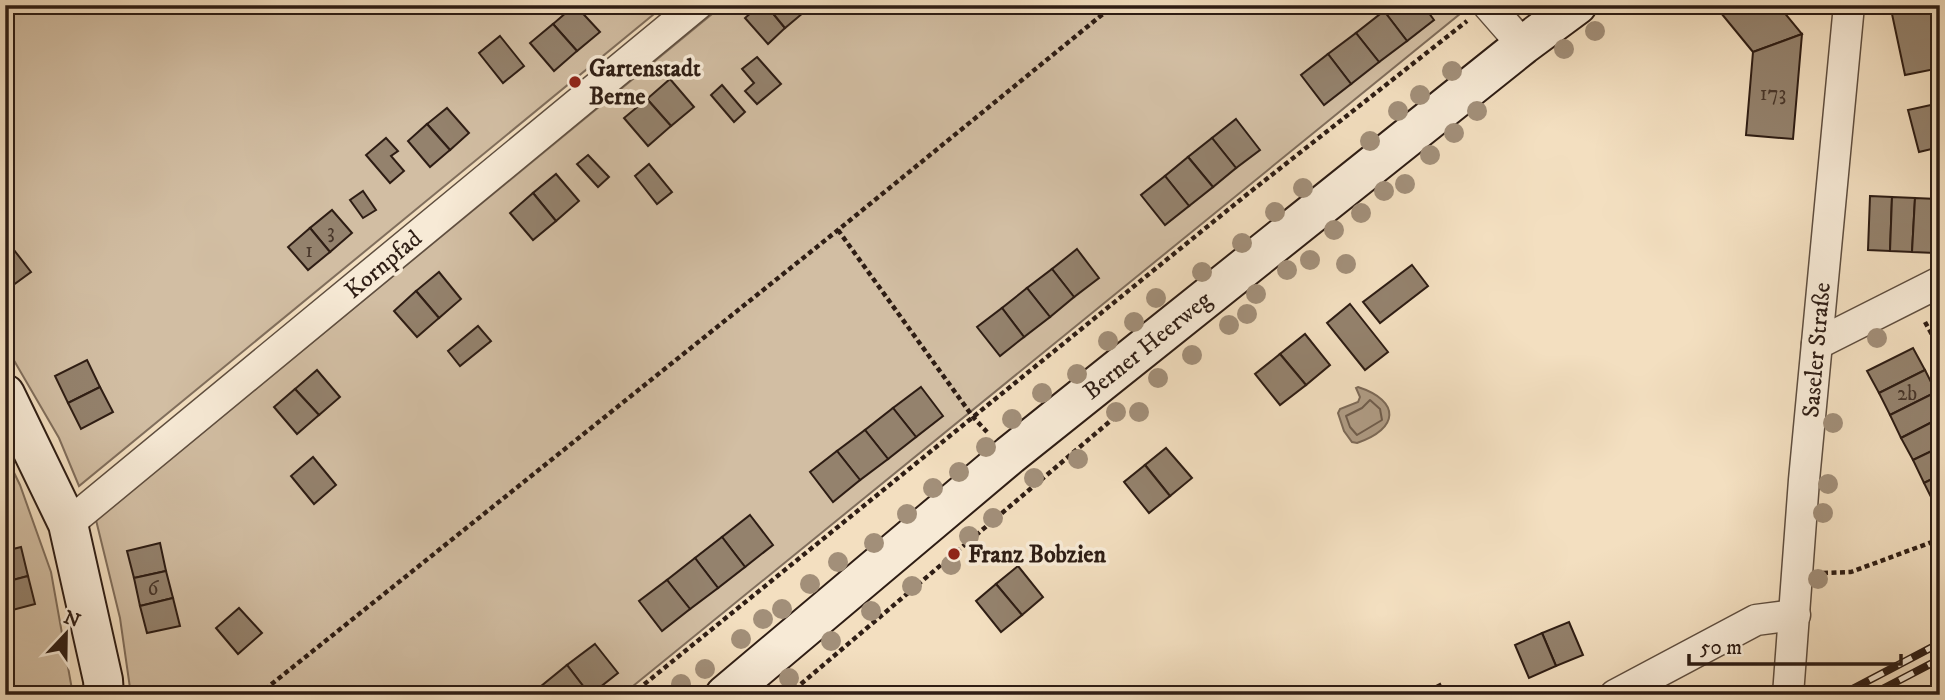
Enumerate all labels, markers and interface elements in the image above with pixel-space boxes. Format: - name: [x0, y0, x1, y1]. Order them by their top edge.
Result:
- place label: Gartenstadt Berne: [589, 54, 701, 112]
- marker: Gartenstadt Berne: [567, 74, 583, 90]
- house number: 173: [1760, 81, 1786, 107]
- house number: 3: [327, 219, 335, 245]
- street label: Kornpfad: [339, 224, 428, 306]
- house number: 1: [305, 238, 313, 264]
- street label: Saseler Straße: [1796, 281, 1838, 419]
- street label: Berner Heerweg: [1077, 285, 1218, 407]
- house number: 2b: [1897, 381, 1917, 407]
- place label: Franz Bobzien: [968, 540, 1106, 570]
- marker: Franz Bobzien: [946, 546, 962, 562]
- house number: 6: [148, 576, 160, 602]
- north arrow: [32, 598, 102, 668]
- text: N: [60, 606, 84, 633]
- scale bar: [1689, 623, 1901, 667]
- text: 50 m: [1700, 635, 1742, 661]

